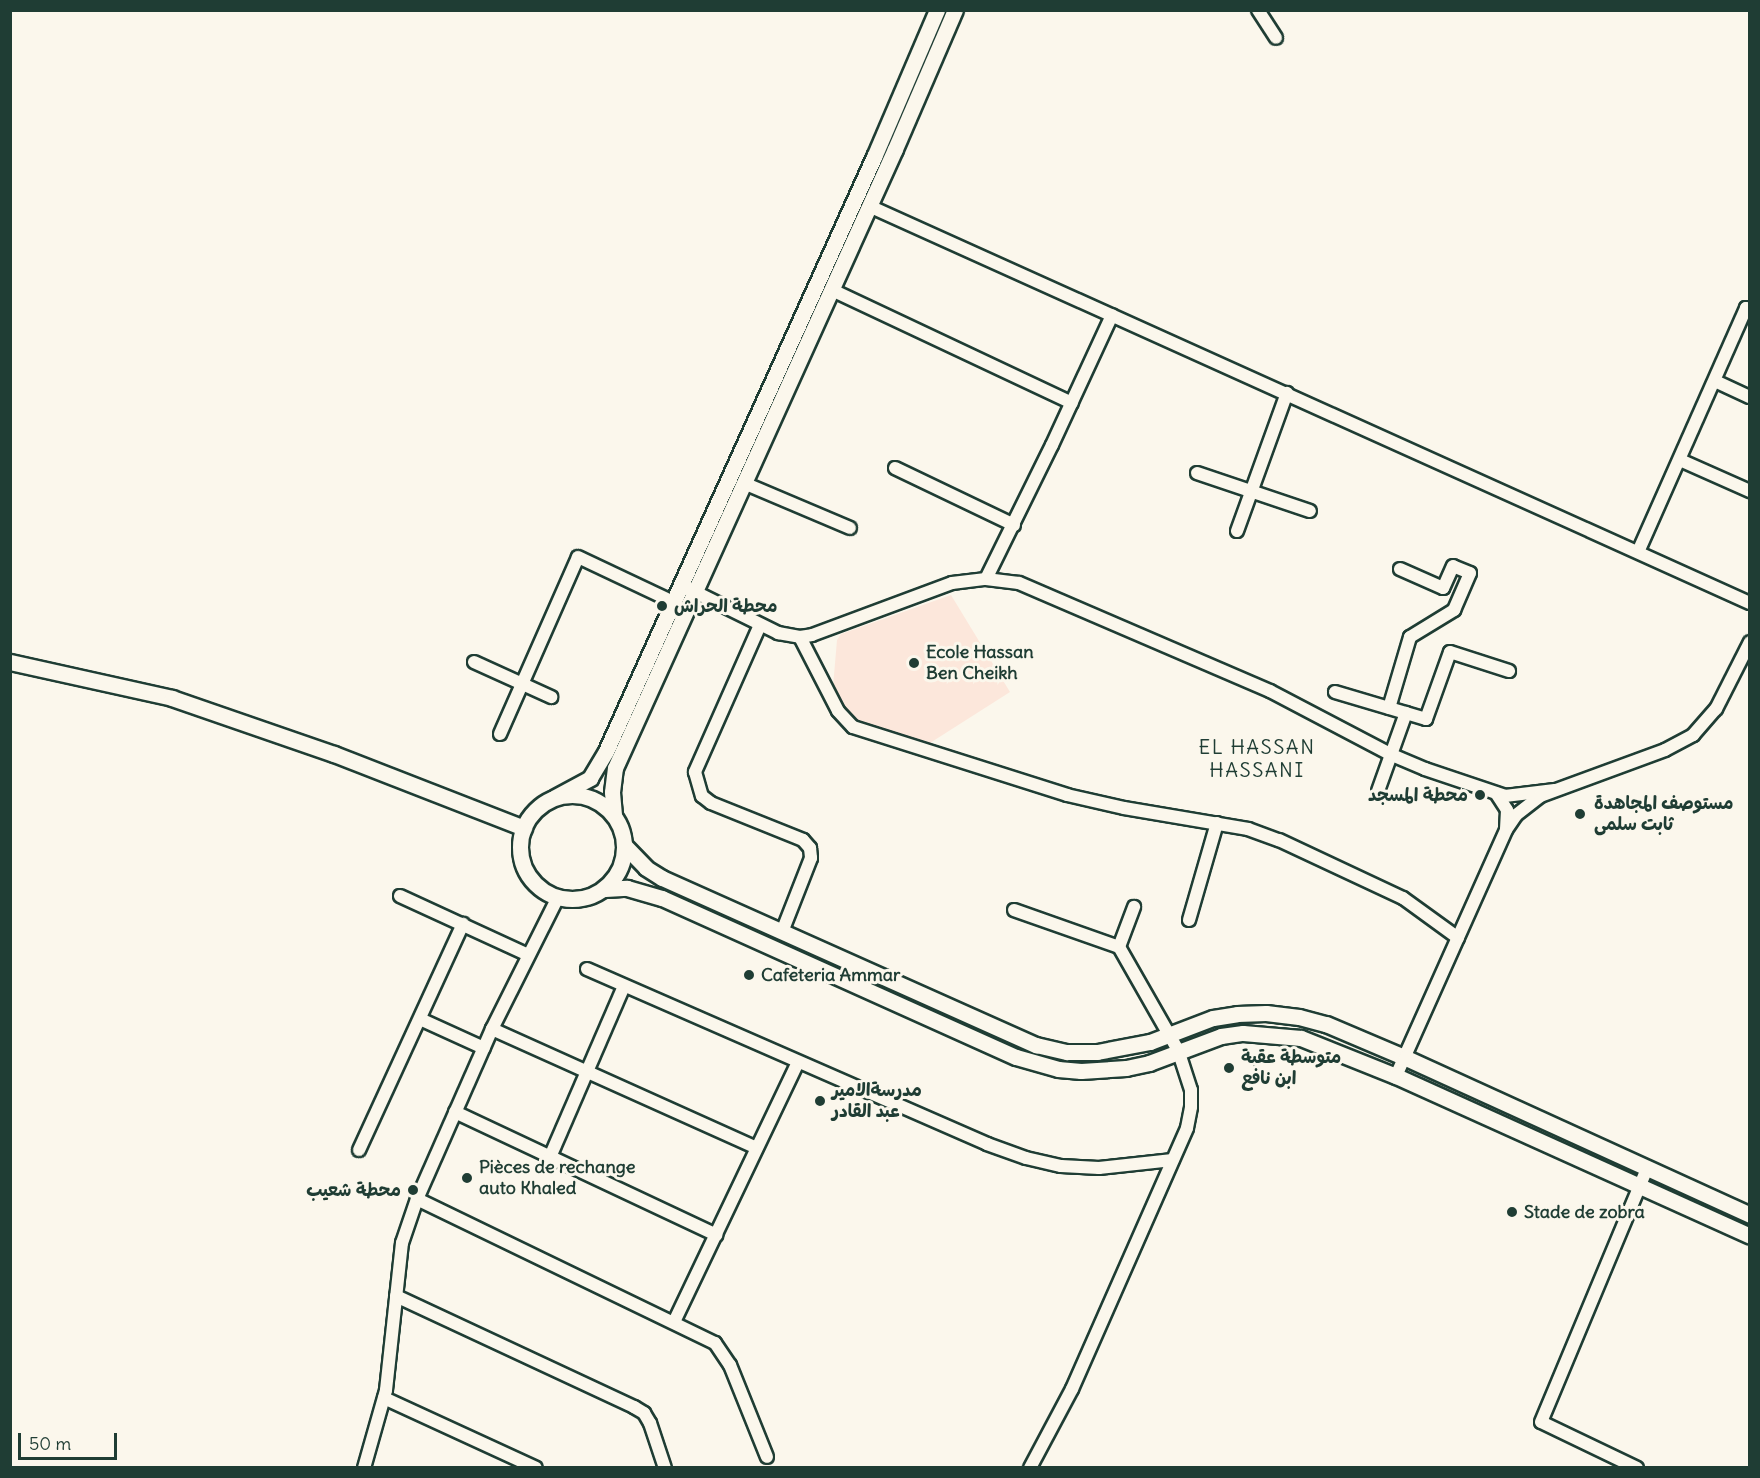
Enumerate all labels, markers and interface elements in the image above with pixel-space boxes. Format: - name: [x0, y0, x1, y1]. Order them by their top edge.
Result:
- place label: محطة الحراش: [674, 595, 777, 617]
- marker: محطة الحراش: [655, 599, 669, 613]
- place label: Ecole Hassan Ben Cheikh: [926, 642, 1034, 684]
- marker: Ecole Hassan Ben Cheikh: [907, 656, 921, 670]
- district label: EL HASSAN HASSANI: [1199, 734, 1315, 781]
- place label: محطة المسجد: [1368, 784, 1468, 806]
- marker: محطة المسجد: [1473, 788, 1487, 802]
- place label: مستوصف المجاهدة ثابت سلمى: [1594, 793, 1733, 836]
- marker: مستوصف المجاهدة ثابت سلمى: [1571, 805, 1589, 823]
- place label: Cafeteria Ammar: [761, 964, 900, 986]
- marker: Cafeteria Ammar: [742, 968, 756, 982]
- place label: متوسطة عقبة ابن نافع: [1241, 1047, 1341, 1090]
- marker: متوسطة عقبة ابن نافع: [1222, 1061, 1236, 1075]
- place label: مدرسةالامير عبد القادر: [832, 1080, 922, 1122]
- marker: مدرسةالامير عبد القادر: [813, 1094, 827, 1108]
- place label: Pièces de rechange auto Khaled: [479, 1157, 636, 1200]
- marker: Pièces de rechange auto Khaled: [460, 1171, 474, 1185]
- place label: محطة شعيب: [306, 1179, 401, 1201]
- marker: محطة شعيب: [406, 1183, 420, 1197]
- place label: Stade de zobra: [1524, 1201, 1645, 1223]
- marker: Stade de zobra: [1505, 1205, 1519, 1219]
- scale bar: [21, 1421, 120, 1459]
- text: 50 m: [29, 1432, 71, 1455]

